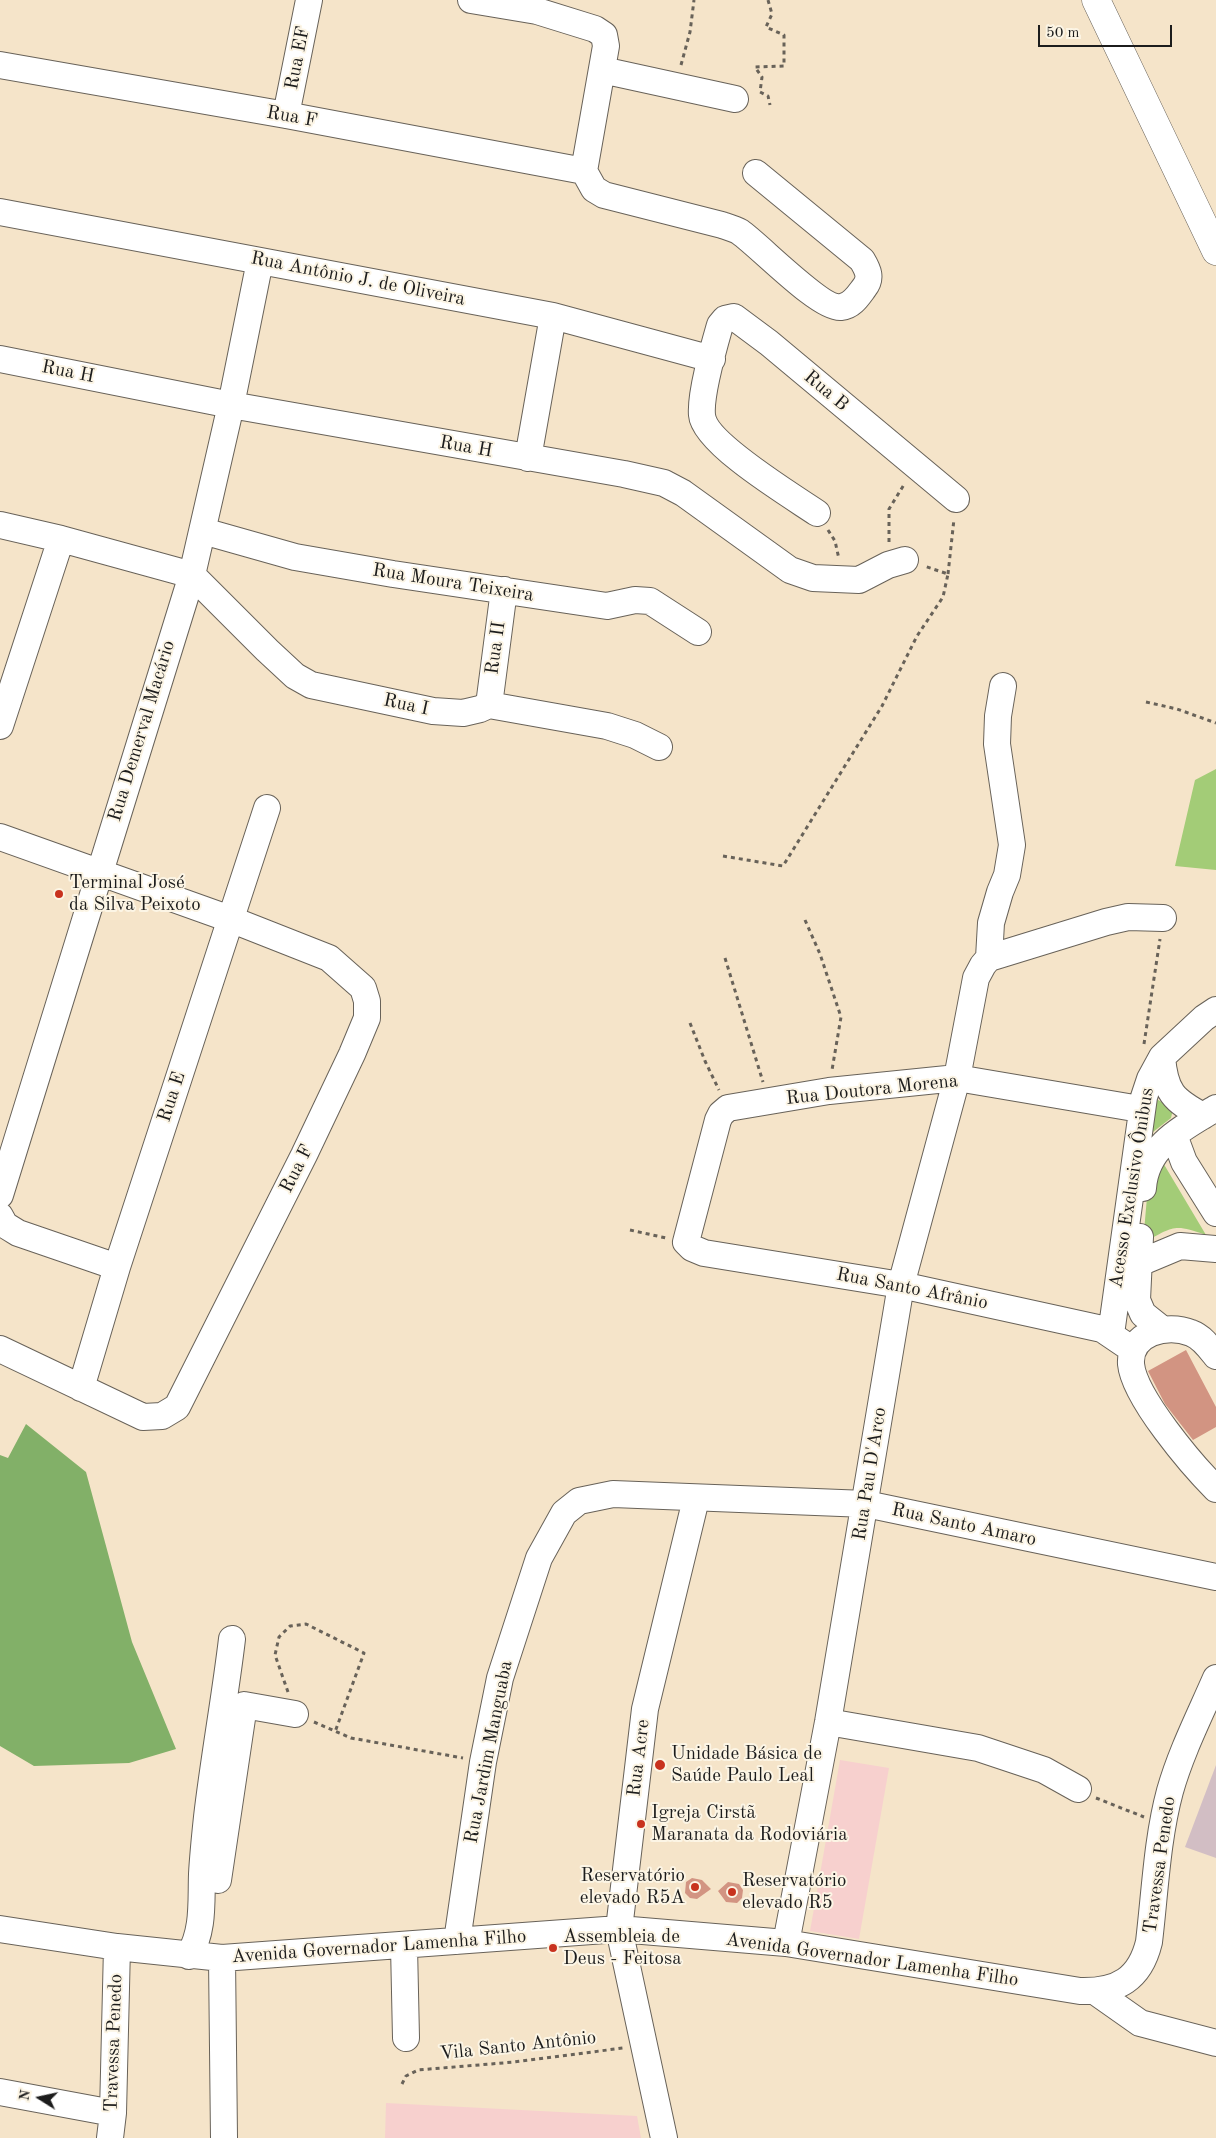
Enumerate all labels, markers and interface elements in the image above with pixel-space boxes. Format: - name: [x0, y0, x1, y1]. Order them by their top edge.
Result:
- scale bar: [1041, 15, 1175, 47]
- street label: Rua EF: [281, 24, 315, 92]
- text: 50 m: [1046, 26, 1080, 41]
- street label: Rua F: [265, 101, 319, 133]
- street label: Rua Antônio J. de Oliveira: [249, 247, 467, 311]
- street label: Rua H: [40, 356, 96, 388]
- street label: Rua B: [799, 366, 853, 416]
- street label: Rua H: [438, 431, 494, 463]
- street label: Rua Moura Teixeira: [371, 559, 535, 607]
- street label: Rua II: [481, 620, 511, 676]
- street label: Rua Demerval Macário: [104, 638, 180, 824]
- street label: Rua I: [381, 689, 431, 721]
- place label: Terminal José da Silva Peixoto: [69, 872, 201, 916]
- marker: Terminal José da Silva Peixoto: [53, 888, 65, 900]
- street label: Rua E: [153, 1069, 191, 1125]
- street label: Rua Doutora Morena: [785, 1070, 959, 1110]
- street label: Acesso Exclusivo Ônibus: [1105, 1086, 1159, 1290]
- street label: Rua F: [275, 1141, 319, 1197]
- street label: Rua Santo Afrânio: [834, 1263, 990, 1315]
- street label: Rua Pau D'Arco: [848, 1406, 892, 1542]
- street label: Rua Santo Amaro: [890, 1499, 1038, 1551]
- street label: Rua Jardim Manguaba: [460, 1659, 518, 1845]
- street label: Rua Acre: [623, 1718, 655, 1798]
- place label: Unidade Básica de Saúde Paulo Leal: [671, 1743, 822, 1787]
- marker: Unidade Básica de Saúde Paulo Leal: [653, 1758, 667, 1772]
- street label: Travessa Penedo: [1139, 1795, 1181, 1935]
- place label: Igreja Cirstã Maranata da Rodoviária: [651, 1802, 848, 1846]
- marker: Igreja Cirstã Maranata da Rodoviária: [635, 1818, 647, 1830]
- place label: Reservatório elevado R5A: [580, 1865, 685, 1909]
- place label: Reservatório elevado R5: [742, 1870, 846, 1914]
- marker: Reservatório elevado R5A: [689, 1881, 701, 1893]
- marker: Reservatório elevado R5: [726, 1886, 738, 1898]
- street label: Avenida Governador Lamenha Filho: [231, 1925, 527, 1969]
- place label: Assembleia de Deus - Feitosa: [563, 1926, 682, 1970]
- street label: Avenida Governador Lamenha Filho: [724, 1928, 1020, 1992]
- marker: Assembleia de Deus - Feitosa: [547, 1942, 559, 1954]
- street label: Travessa Penedo: [100, 1974, 128, 2112]
- street label: Vila Santo Antônio: [439, 2026, 597, 2066]
- north arrow: [15, 2073, 65, 2123]
- text: N: [17, 2089, 33, 2102]

